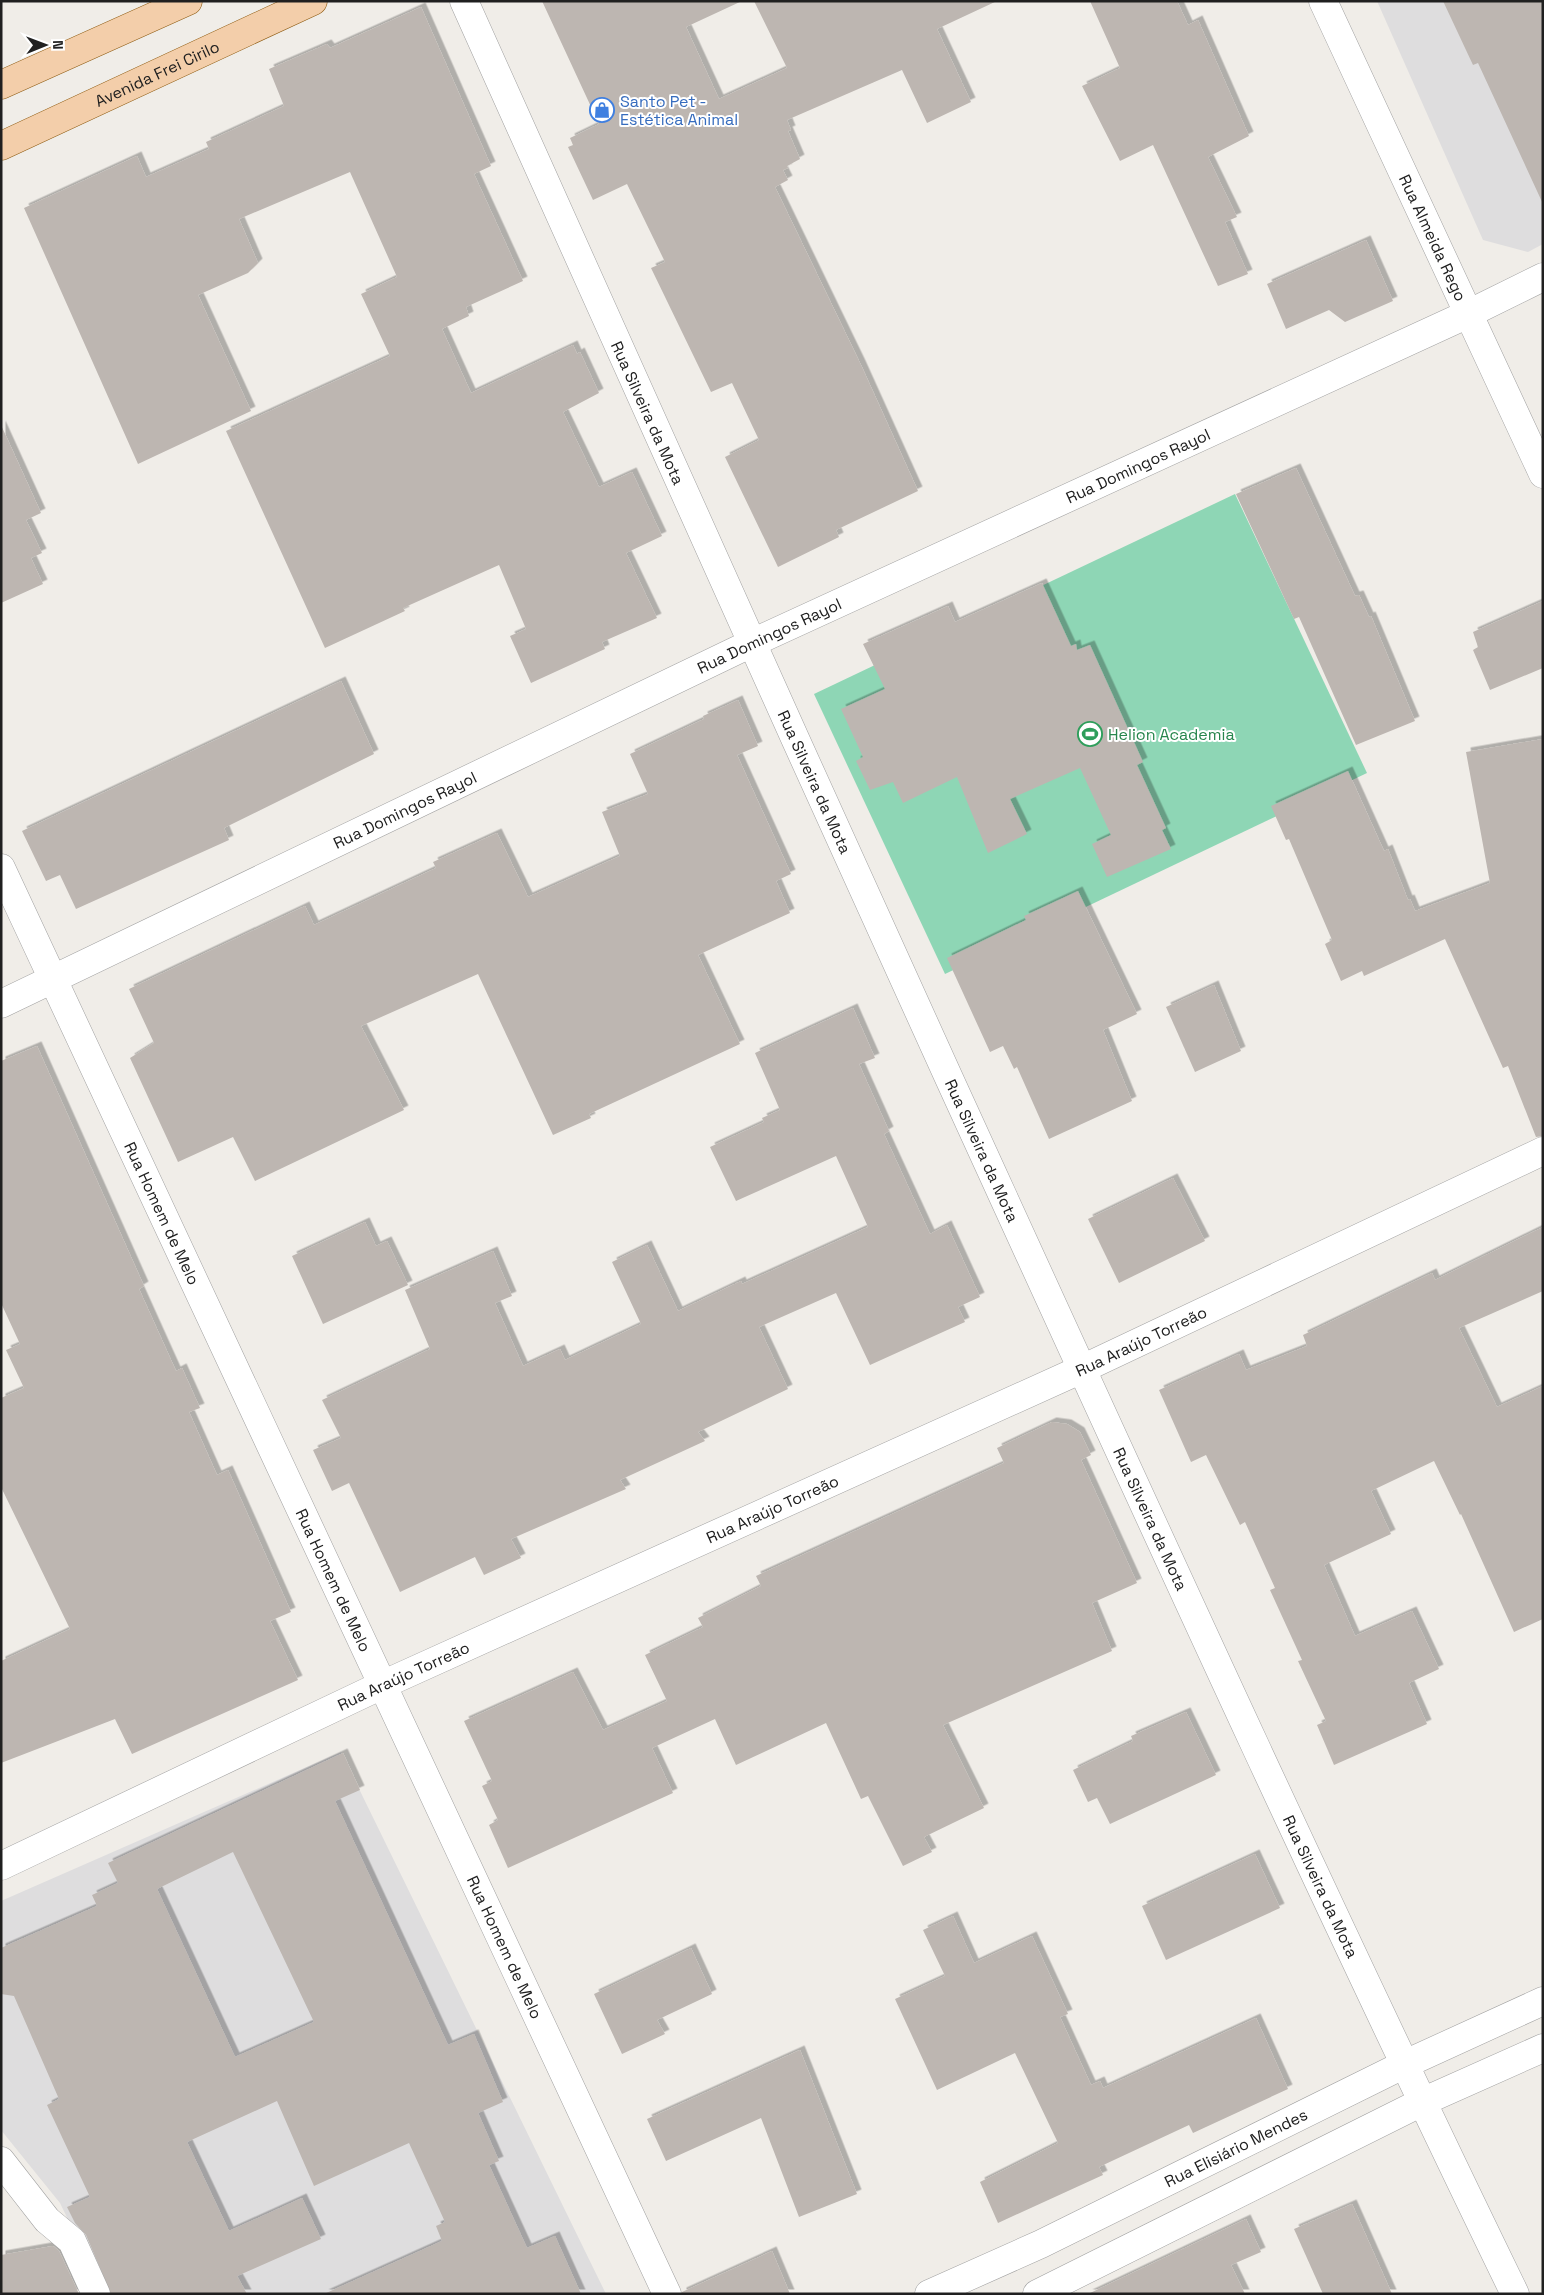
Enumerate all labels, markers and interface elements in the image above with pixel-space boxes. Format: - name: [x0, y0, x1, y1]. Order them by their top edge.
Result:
- north arrow: [20, 20, 70, 70]
- street label: Avenida Frei Cirilo: [91, 36, 223, 111]
- text: N: [49, 40, 67, 50]
- place label: Santo Pet - Estética Animal: [620, 91, 738, 130]
- shop icon: Santo Pet - Estética Animal: [589, 97, 615, 123]
- street label: Rua Almeida Rego: [1395, 171, 1472, 304]
- street label: Rua Silveira da Mota: [606, 338, 689, 488]
- street label: Rua Domingos Rayol: [1062, 423, 1214, 508]
- street label: Rua Domingos Rayol: [694, 593, 845, 678]
- street label: Rua Silveira da Mota: [773, 707, 856, 857]
- sports icon: Helion Academia: [1077, 721, 1103, 747]
- place label: Helion Academia: [1108, 724, 1235, 745]
- street label: Rua Domingos Rayol: [330, 767, 480, 853]
- street label: Rua Silveira da Mota: [940, 1076, 1024, 1226]
- street label: Rua Homem de Melo: [120, 1138, 205, 1288]
- street label: Rua Araújo Torreão: [1072, 1301, 1210, 1381]
- street label: Rua Silveira da Mota: [1109, 1444, 1193, 1594]
- street label: Rua Araújo Torreão: [703, 1470, 842, 1548]
- street label: Rua Homem de Melo: [291, 1505, 376, 1655]
- street label: Rua Araújo Torreão: [334, 1636, 473, 1715]
- street label: Rua Silveira da Mota: [1278, 1812, 1363, 1961]
- street label: Rua Homem de Melo: [463, 1872, 547, 2022]
- street label: Rua Elisiário Mendes: [1161, 2103, 1311, 2192]

